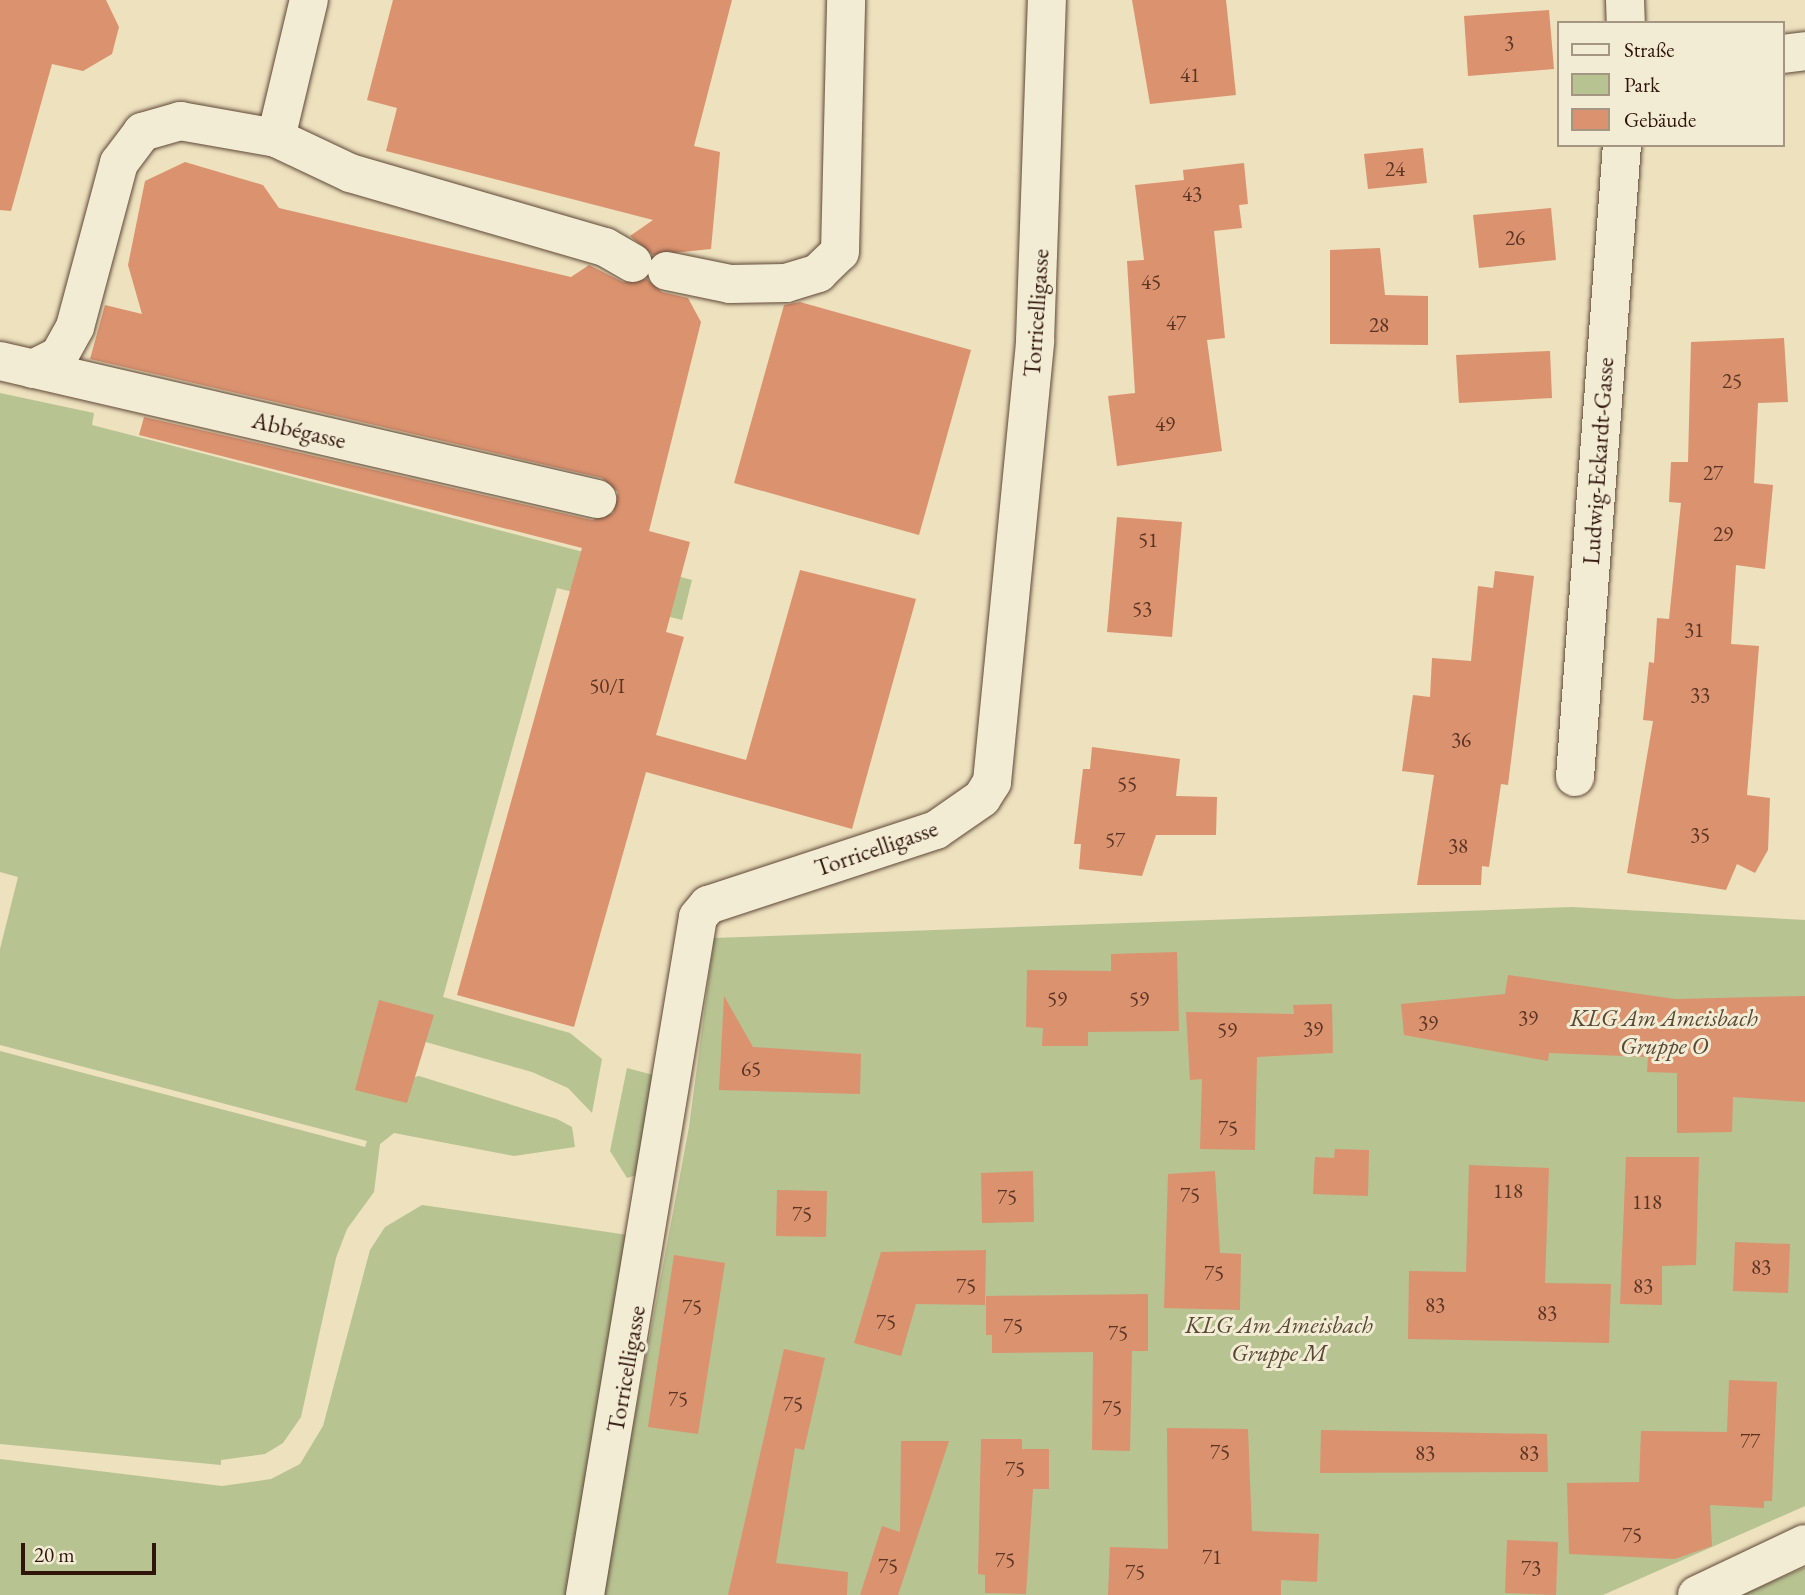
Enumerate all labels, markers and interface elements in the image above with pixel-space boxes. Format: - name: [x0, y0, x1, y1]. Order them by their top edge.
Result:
- legend: [1556, 21, 1784, 147]
- house number: 3: [1504, 30, 1514, 56]
- text: Straße: [1624, 36, 1675, 63]
- house number: 41: [1180, 62, 1200, 88]
- text: Park: [1624, 71, 1660, 98]
- text: Gebäude: [1624, 106, 1696, 133]
- house number: 24: [1385, 156, 1405, 182]
- house number: 43: [1182, 181, 1202, 207]
- house number: 26: [1505, 225, 1525, 251]
- street label: Torricelligasse: [1017, 248, 1055, 378]
- house number: 45: [1141, 269, 1161, 295]
- house number: 47: [1166, 310, 1186, 336]
- house number: 28: [1369, 312, 1389, 338]
- street label: Ludwig-Eckardt-Gasse: [1576, 356, 1620, 566]
- house number: 25: [1722, 368, 1742, 394]
- street label: Abbégasse: [249, 405, 349, 455]
- house number: 49: [1155, 411, 1175, 437]
- house number: 27: [1703, 460, 1723, 486]
- house number: 29: [1713, 521, 1733, 547]
- house number: 51: [1138, 527, 1158, 553]
- house number: 53: [1132, 596, 1152, 622]
- house number: 31: [1684, 617, 1704, 643]
- house number: 50/I: [589, 673, 625, 699]
- house number: 33: [1690, 682, 1710, 708]
- house number: 36: [1451, 727, 1471, 753]
- house number: 55: [1117, 771, 1137, 797]
- street label: Torricelligasse: [811, 814, 941, 882]
- house number: 35: [1690, 822, 1710, 848]
- house number: 57: [1105, 827, 1125, 853]
- house number: 38: [1448, 833, 1468, 859]
- house number: 59: [1047, 986, 1067, 1012]
- house number: 59: [1129, 986, 1149, 1012]
- park label: KLG Am Ameisbach Gruppe O: [1570, 1004, 1758, 1060]
- house number: 39: [1518, 1005, 1538, 1031]
- house number: 39: [1418, 1010, 1438, 1036]
- house number: 39: [1303, 1016, 1323, 1042]
- house number: 59: [1217, 1017, 1237, 1043]
- house number: 65: [741, 1056, 761, 1082]
- house number: 75: [1218, 1115, 1238, 1141]
- house number: 118: [1493, 1178, 1523, 1204]
- house number: 75: [1180, 1182, 1200, 1208]
- house number: 75: [997, 1184, 1017, 1210]
- house number: 118: [1632, 1189, 1662, 1215]
- house number: 75: [792, 1201, 812, 1227]
- house number: 83: [1751, 1254, 1771, 1280]
- house number: 75: [1204, 1260, 1224, 1286]
- house number: 75: [956, 1273, 976, 1299]
- house number: 83: [1633, 1273, 1653, 1299]
- house number: 83: [1425, 1292, 1445, 1318]
- house number: 75: [682, 1294, 702, 1320]
- house number: 83: [1537, 1300, 1557, 1326]
- street label: Torricelligasse: [601, 1303, 651, 1435]
- house number: 75: [876, 1309, 896, 1335]
- park label: KLG Am Ameisbach Gruppe M: [1185, 1311, 1373, 1367]
- house number: 75: [1003, 1313, 1023, 1339]
- house number: 75: [1108, 1320, 1128, 1346]
- house number: 75: [668, 1386, 688, 1412]
- house number: 75: [783, 1391, 803, 1417]
- house number: 75: [1102, 1395, 1122, 1421]
- house number: 77: [1740, 1428, 1760, 1454]
- house number: 75: [1210, 1439, 1230, 1465]
- house number: 83: [1415, 1440, 1435, 1466]
- house number: 83: [1519, 1440, 1539, 1466]
- house number: 75: [1005, 1456, 1025, 1482]
- house number: 75: [1622, 1522, 1642, 1548]
- scale bar: [24, 1528, 159, 1572]
- text: 20 m: [34, 1541, 75, 1568]
- house number: 71: [1202, 1544, 1222, 1570]
- house number: 75: [995, 1547, 1015, 1573]
- house number: 75: [878, 1553, 898, 1579]
- house number: 73: [1521, 1555, 1541, 1581]
- house number: 75: [1125, 1559, 1145, 1585]

